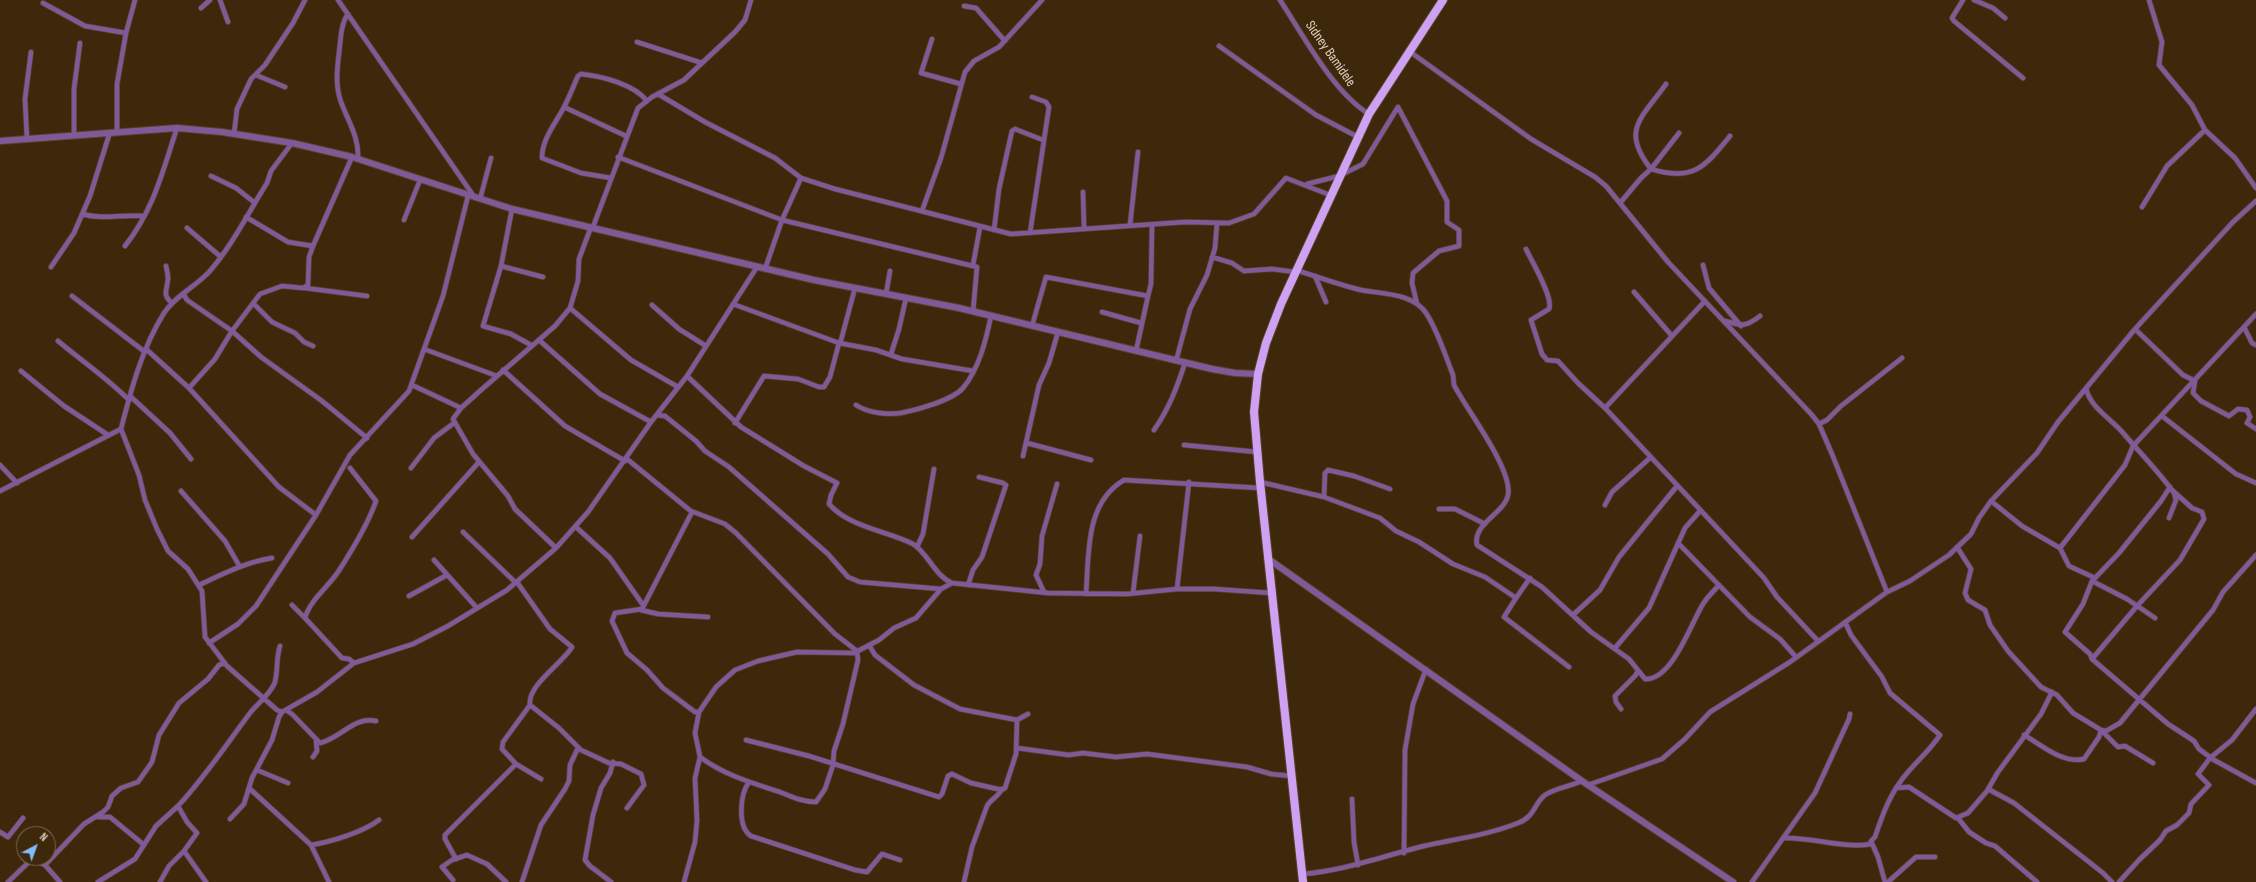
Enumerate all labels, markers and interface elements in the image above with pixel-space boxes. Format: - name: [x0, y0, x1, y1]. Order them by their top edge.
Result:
- street label: Sidney Bamidele: [1301, 18, 1359, 90]
- north arrow: [16, 826, 56, 866]
- text: N: [37, 830, 50, 844]

